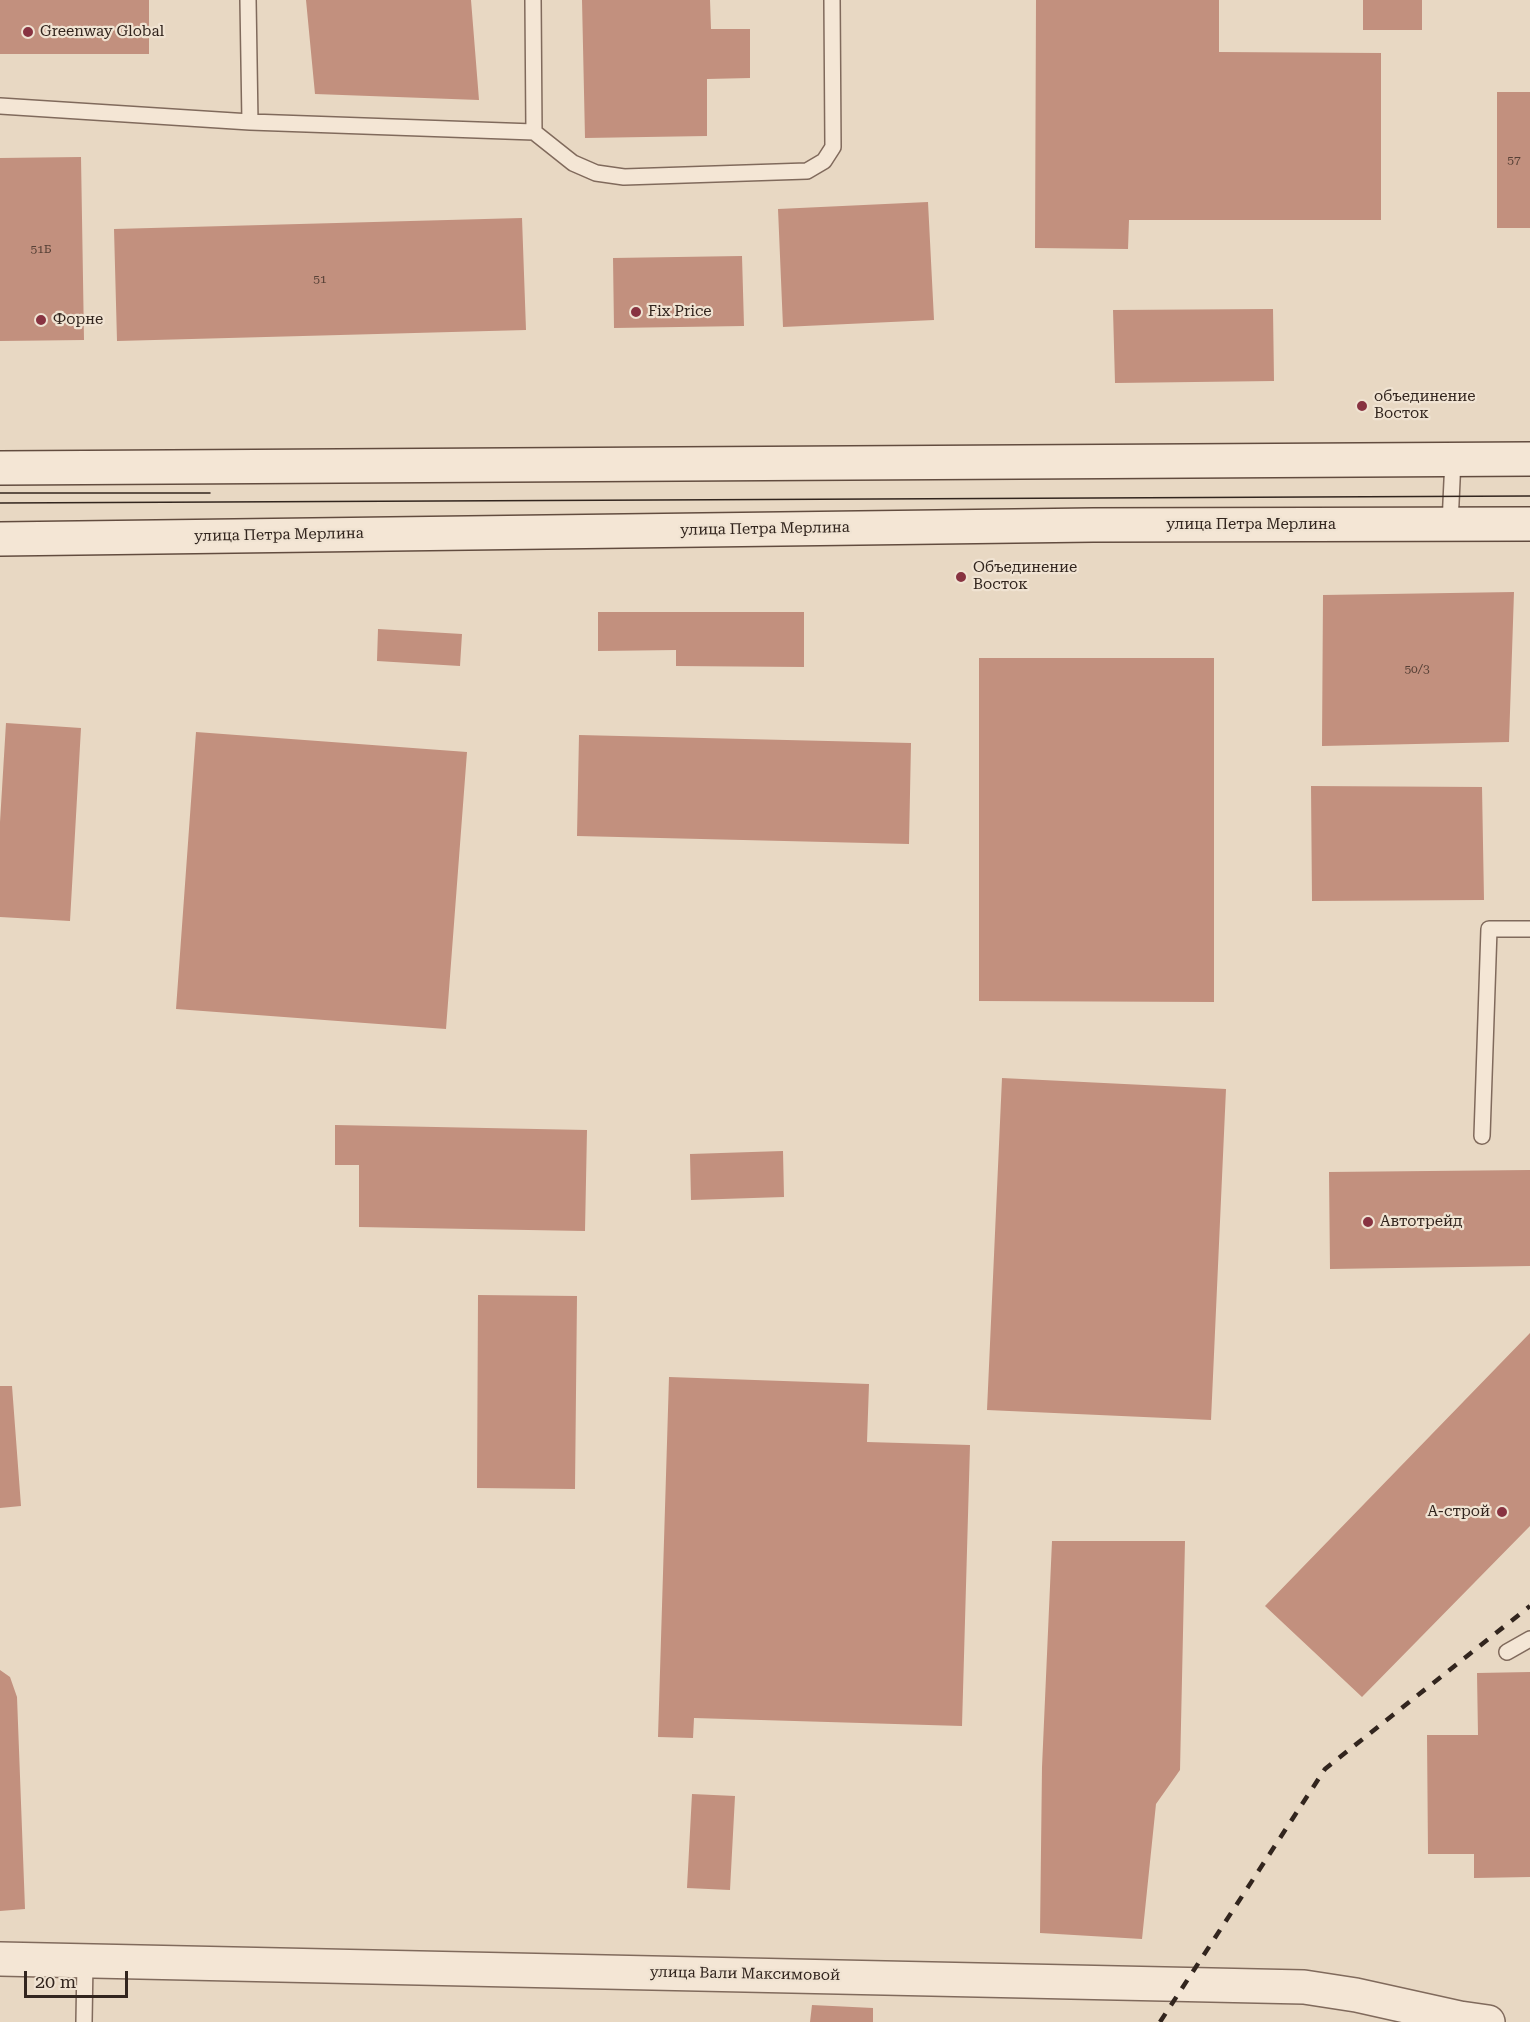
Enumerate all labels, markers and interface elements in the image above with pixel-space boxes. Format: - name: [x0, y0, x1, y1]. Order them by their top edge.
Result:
- place label: Greenway Global: [40, 23, 164, 41]
- marker: Greenway Global: [21, 25, 35, 39]
- house number: 57: [1507, 153, 1521, 167]
- house number: 51Б: [30, 242, 52, 256]
- house number: 51: [313, 272, 327, 286]
- place label: Fix Price: [648, 303, 712, 321]
- marker: Fix Price: [629, 305, 643, 319]
- place label: Форне: [53, 311, 103, 329]
- marker: Форне: [34, 313, 48, 327]
- place label: объединение Восток: [1374, 388, 1476, 423]
- marker: объединение Восток: [1355, 399, 1369, 413]
- street label: улица Петра Мерлина: [1166, 516, 1336, 534]
- street label: улица Петра Мерлина: [680, 519, 850, 539]
- street label: улица Петра Мерлина: [194, 525, 364, 545]
- place label: Объединение Восток: [973, 559, 1077, 594]
- marker: Объединение Восток: [954, 570, 968, 584]
- house number: 50/3: [1404, 662, 1430, 676]
- place label: Автотрейд: [1380, 1213, 1462, 1231]
- marker: Автотрейд: [1361, 1215, 1375, 1229]
- place label: А-строй: [1428, 1503, 1490, 1521]
- marker: А-строй: [1495, 1505, 1509, 1519]
- scale bar: [27, 1959, 130, 1997]
- street label: улица Вали Максимовой: [650, 1963, 840, 1985]
- text: 20 m: [35, 1971, 76, 1992]

